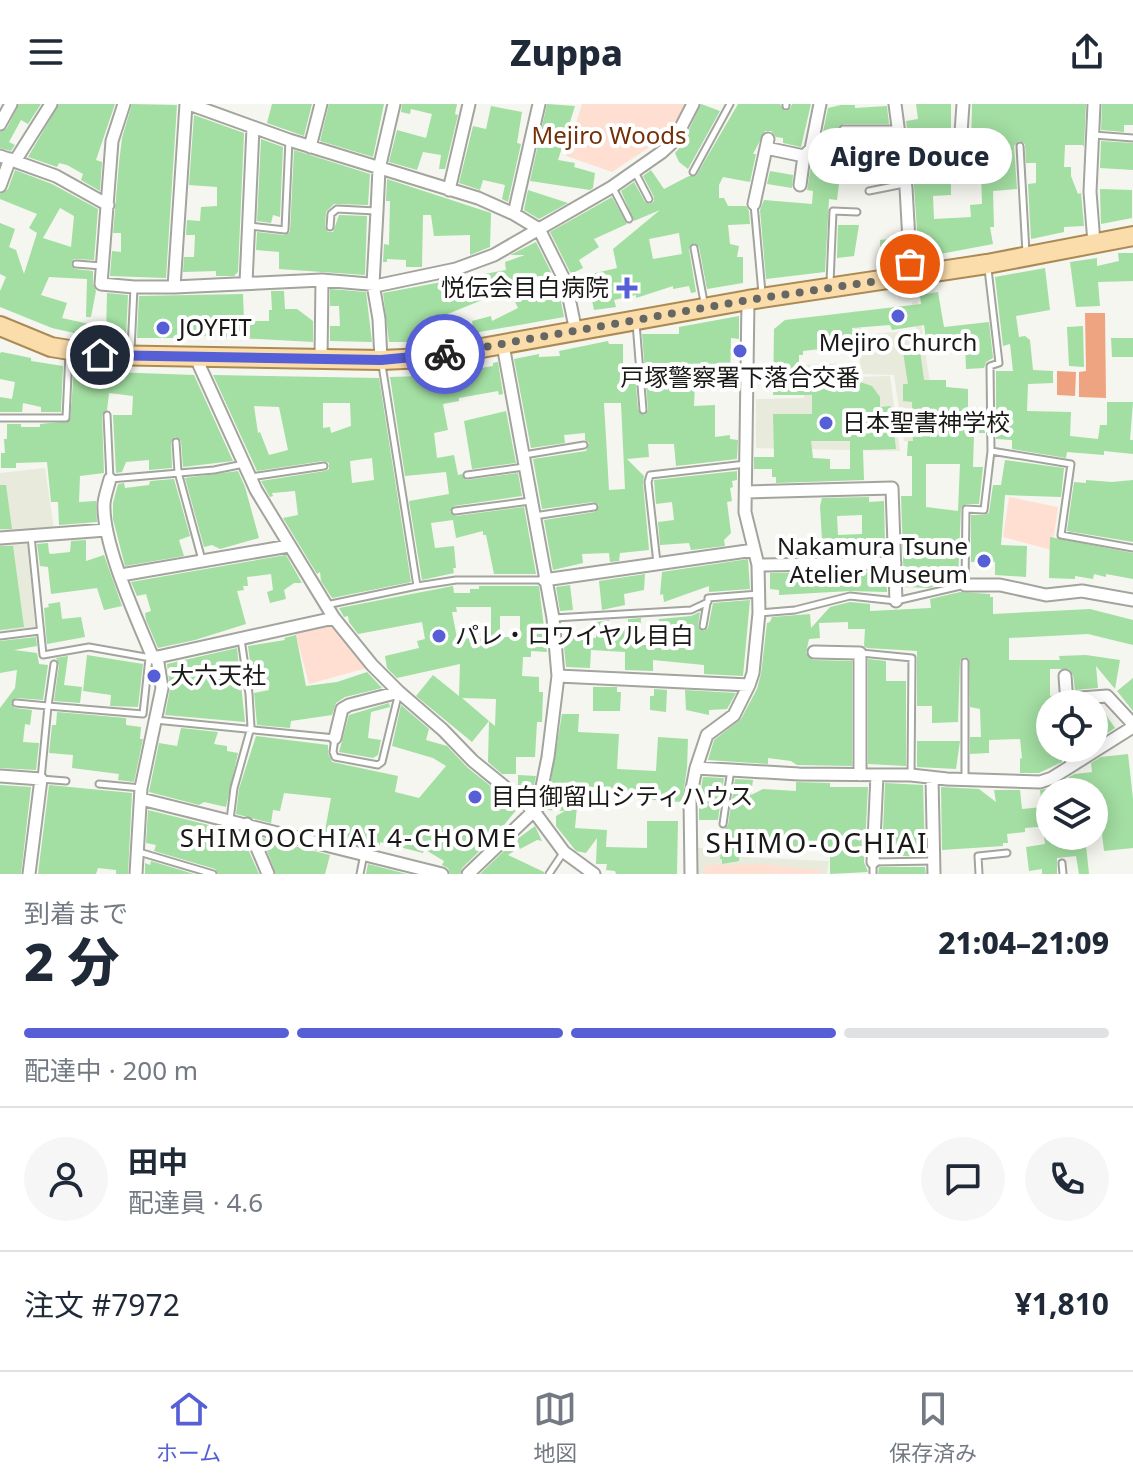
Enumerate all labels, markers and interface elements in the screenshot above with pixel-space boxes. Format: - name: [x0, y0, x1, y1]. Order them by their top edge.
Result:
- text: Zuppa: [510, 28, 623, 77]
- icon: menu: [24, 30, 68, 74]
- icon: share: [1065, 30, 1109, 74]
- park label: Mejiro Woods: [531, 118, 687, 151]
- callout: Aigre Douce: [808, 128, 1012, 184]
- text: Aigre Douce: [830, 138, 990, 174]
- pin: [876, 230, 944, 298]
- icon: bag: [888, 242, 932, 286]
- place label: 悦伝会目白病院: [441, 270, 609, 303]
- marker: 悦伝会目白病院: [616, 277, 638, 299]
- marker: Mejiro Church: [889, 307, 907, 325]
- place label: JOYFIT: [177, 310, 252, 343]
- courier: [405, 314, 485, 394]
- marker: JOYFIT: [154, 319, 172, 337]
- pin: [66, 321, 134, 389]
- place label: Mejiro Church: [819, 325, 977, 358]
- icon: bike: [423, 332, 467, 376]
- icon: home: [78, 333, 122, 377]
- marker: 戸塚警察署下落合交番: [731, 342, 749, 360]
- place label: 戸塚警察署下落合交番: [620, 360, 860, 393]
- place label: 日本聖書神学校: [842, 405, 1010, 438]
- marker: 日本聖書神学校: [817, 414, 835, 432]
- place label: Nakamura Tsune Atelier Museum: [777, 529, 968, 590]
- marker: Nakamura Tsune Atelier Museum: [975, 552, 993, 570]
- place label: パレ・ロワイヤル目白: [455, 618, 694, 651]
- marker: パレ・ロワイヤル目白: [430, 627, 448, 645]
- place label: 大六天社: [170, 658, 266, 691]
- marker: 大六天社: [145, 667, 163, 685]
- map controls: [1036, 690, 1108, 850]
- button: locate: [1036, 690, 1108, 762]
- button: layers: [1036, 778, 1108, 850]
- place label: 目白御留山シティハウス: [491, 779, 754, 812]
- marker: 目白御留山シティハウス: [466, 788, 484, 806]
- district label: SHIMOOCHIAI 4-CHOME: [180, 819, 518, 855]
- district label: SHIMO-OCHIAI: [705, 823, 929, 861]
- text: 到着まで: [24, 895, 128, 931]
- text: 21:04–21:09: [938, 922, 1109, 963]
- text: 2 分: [24, 925, 120, 996]
- text: 配達中 · 200 m: [24, 1052, 198, 1088]
- button: person: [24, 1137, 108, 1221]
- button: chat: [921, 1137, 1005, 1221]
- button: phone: [1025, 1137, 1109, 1221]
- text: 田中: [128, 1141, 188, 1182]
- text: 配達員 · 4.6: [128, 1184, 263, 1220]
- text: ¥1,810: [1015, 1283, 1109, 1324]
- text: 注文 #7972: [24, 1284, 180, 1325]
- tab: ホーム: [156, 1387, 221, 1467]
- tab: 地図: [533, 1387, 577, 1467]
- tab: 保存済み: [889, 1387, 977, 1467]

